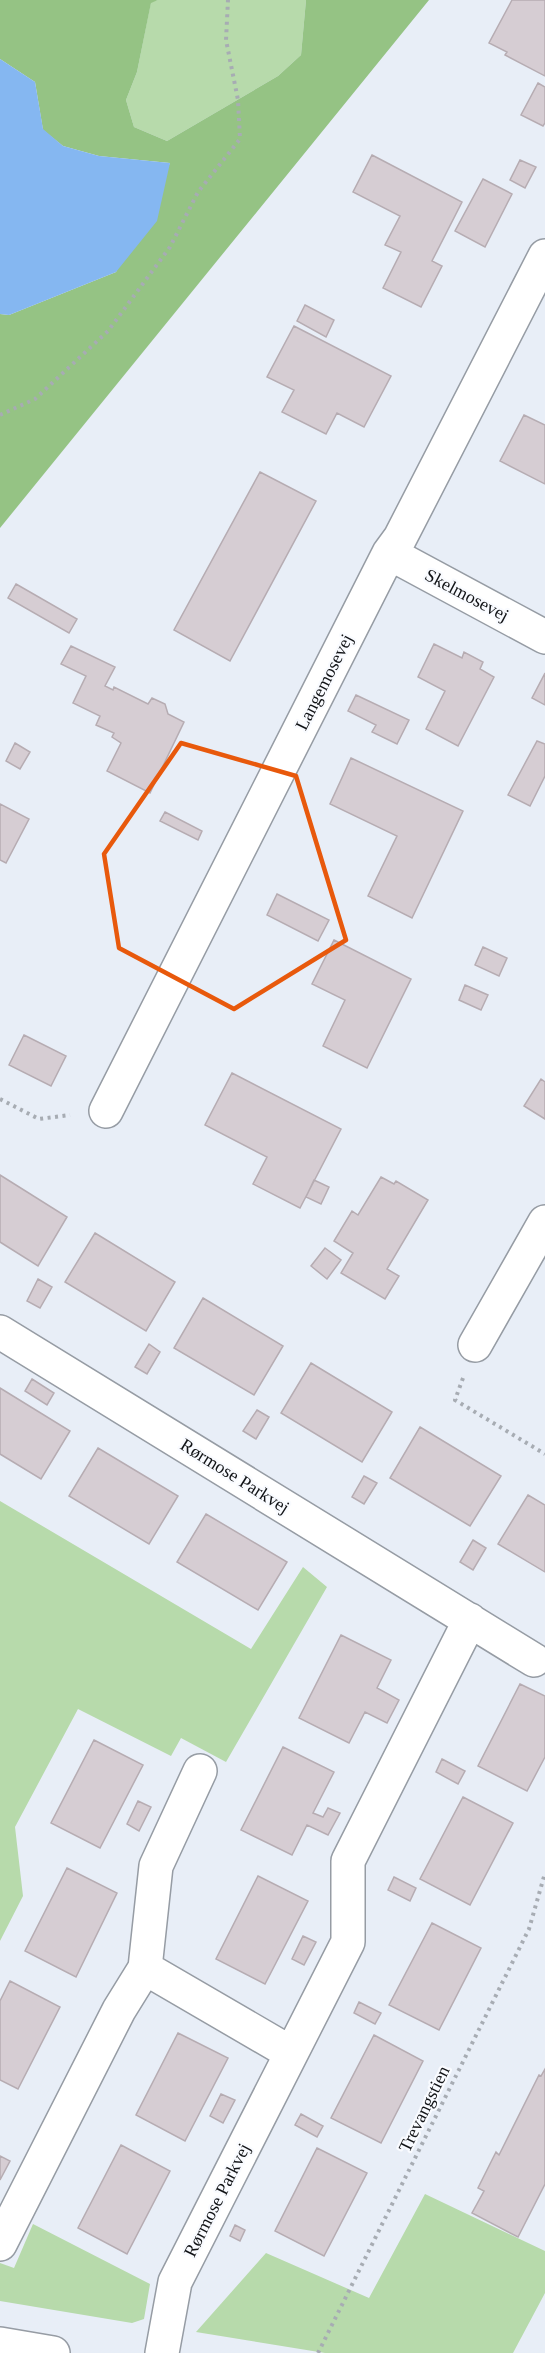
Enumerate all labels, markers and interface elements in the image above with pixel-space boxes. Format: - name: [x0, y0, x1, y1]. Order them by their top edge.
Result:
- street label: Skelmosevej: [422, 565, 512, 625]
- street label: Langemosevej: [291, 631, 357, 733]
- street label: Rørmose Parkvej: [177, 1435, 293, 1517]
- street label: Trevangstien: [395, 2063, 453, 2155]
- street label: Rørmose Parkvej: [180, 2140, 254, 2260]

